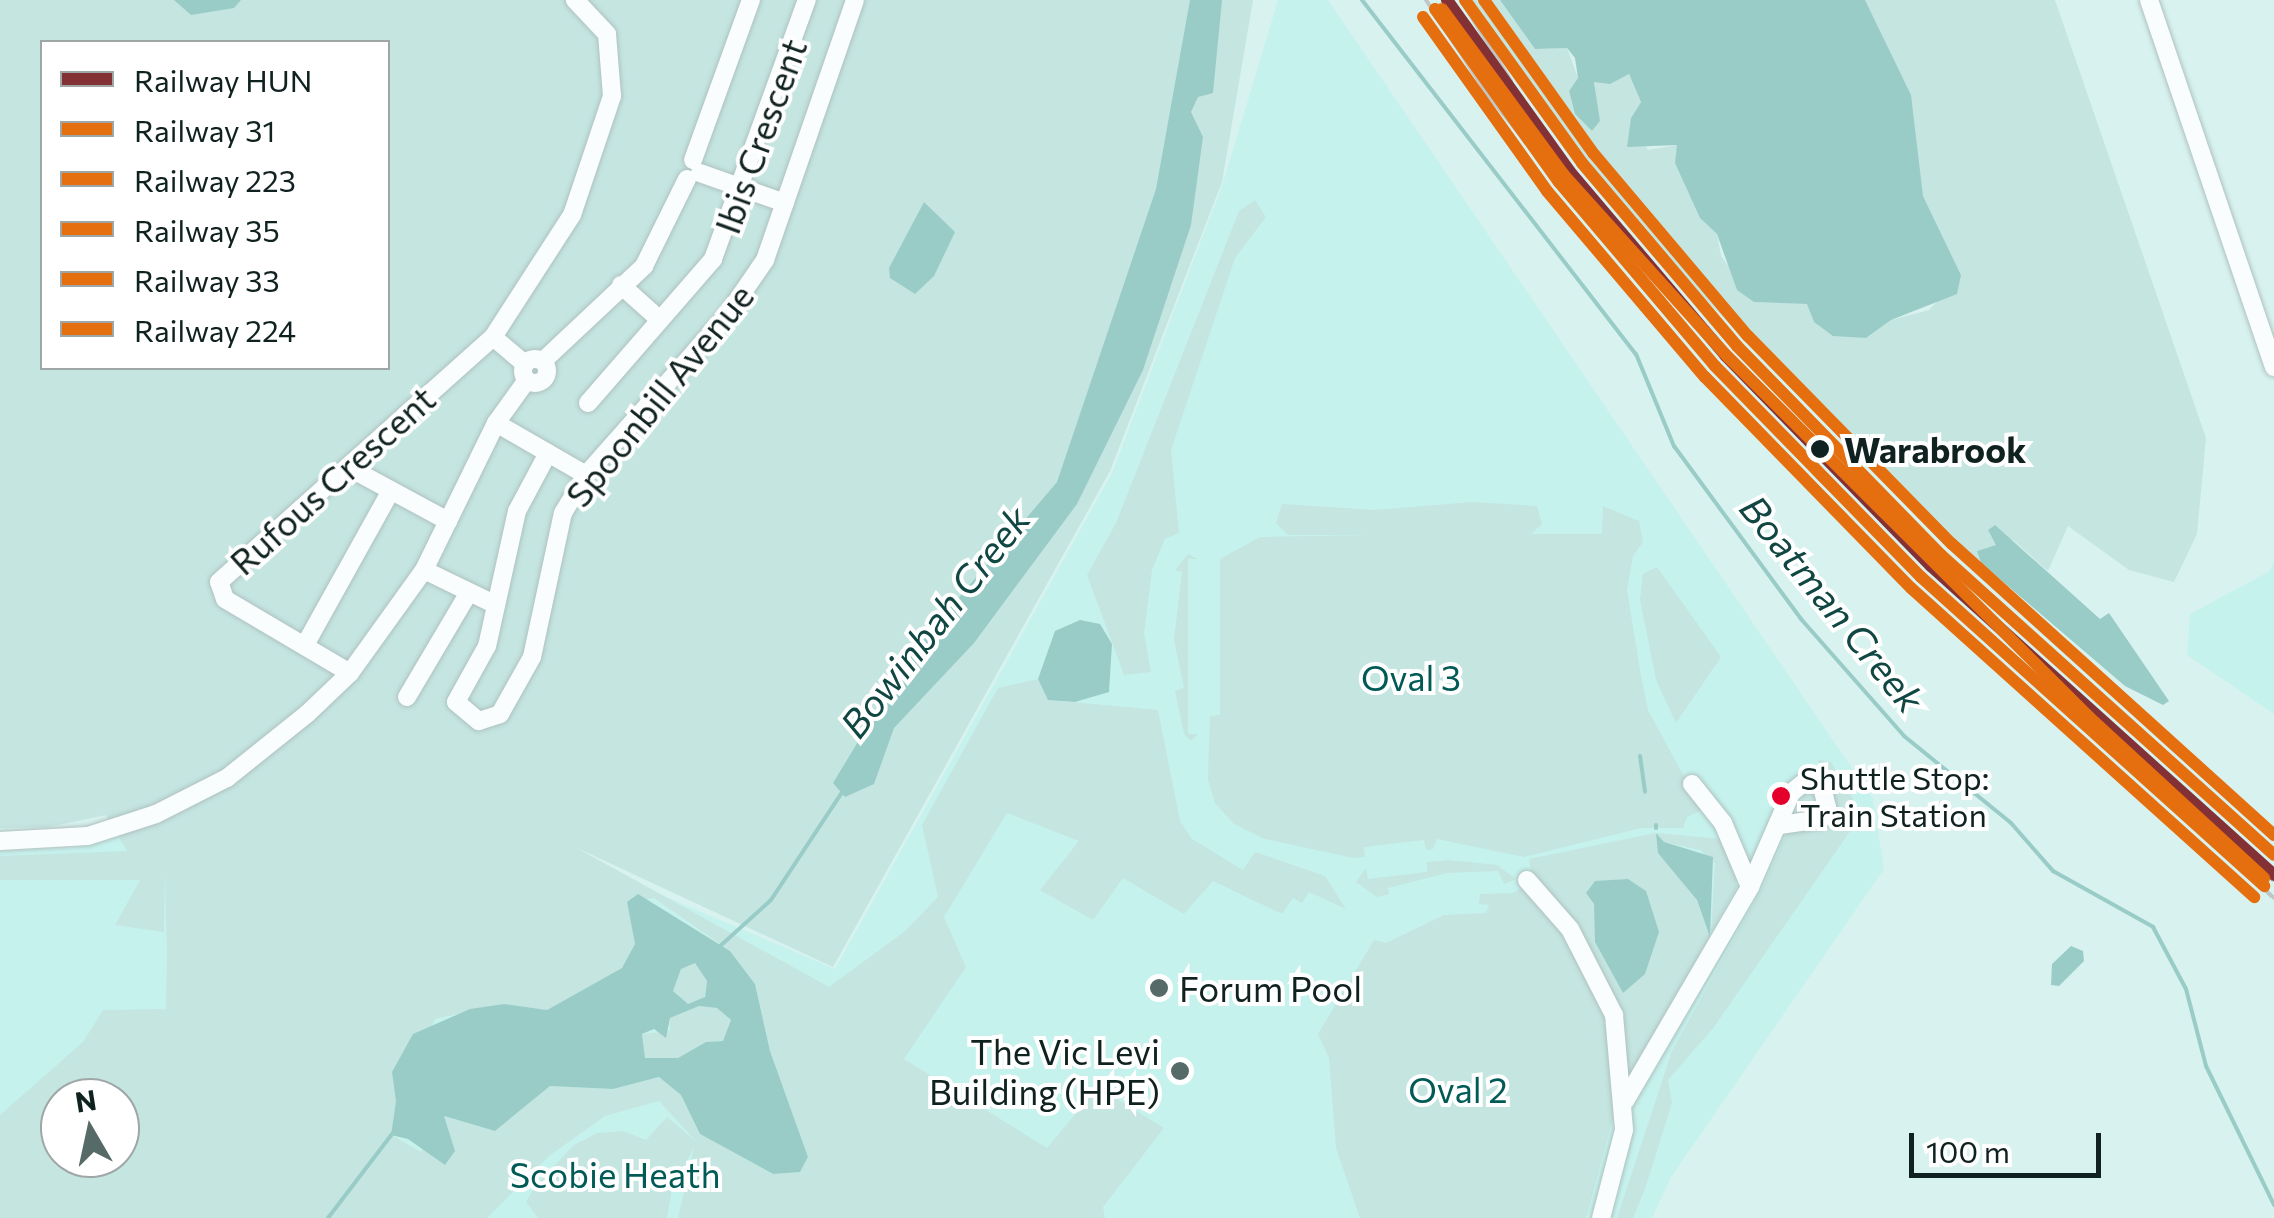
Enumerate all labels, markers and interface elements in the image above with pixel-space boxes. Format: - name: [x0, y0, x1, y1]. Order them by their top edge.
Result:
- street label: Ibis Crescent: [705, 33, 815, 239]
- legend: [40, 40, 390, 370]
- text: Railway HUN: [134, 61, 312, 98]
- text: Railway 31: [134, 111, 275, 148]
- text: Railway 223: [134, 161, 296, 198]
- text: Railway 35: [134, 211, 280, 248]
- text: Railway 33: [134, 261, 280, 298]
- street label: Spoonbill Avenue: [556, 275, 762, 515]
- text: Railway 224: [134, 311, 296, 348]
- street label: Rufous Crescent: [221, 377, 443, 583]
- place label: Warabrook: [1844, 428, 2026, 470]
- marker: Warabrook: [1805, 434, 1835, 464]
- water label: Boatman Creek: [1732, 485, 1934, 721]
- water label: Bowinbah Creek: [830, 496, 1038, 746]
- park label: Oval 3: [1361, 656, 1461, 698]
- place label: Shuttle Stop: Train Station: [1800, 759, 1989, 834]
- marker: Shuttle Stop: Train Station: [1771, 786, 1791, 806]
- place label: Forum Pool: [1179, 967, 1362, 1009]
- marker: Forum Pool: [1148, 977, 1170, 999]
- place label: The Vic Levi Building (HPE): [929, 1030, 1160, 1112]
- marker: The Vic Levi Building (HPE): [1169, 1060, 1191, 1082]
- park label: Oval 2: [1408, 1068, 1508, 1110]
- north arrow: [40, 1078, 140, 1178]
- text: N: [73, 1082, 99, 1119]
- scale bar: [1914, 1113, 2106, 1175]
- text: 100 m: [1926, 1132, 2010, 1169]
- park label: Scobie Heath: [509, 1153, 721, 1195]

